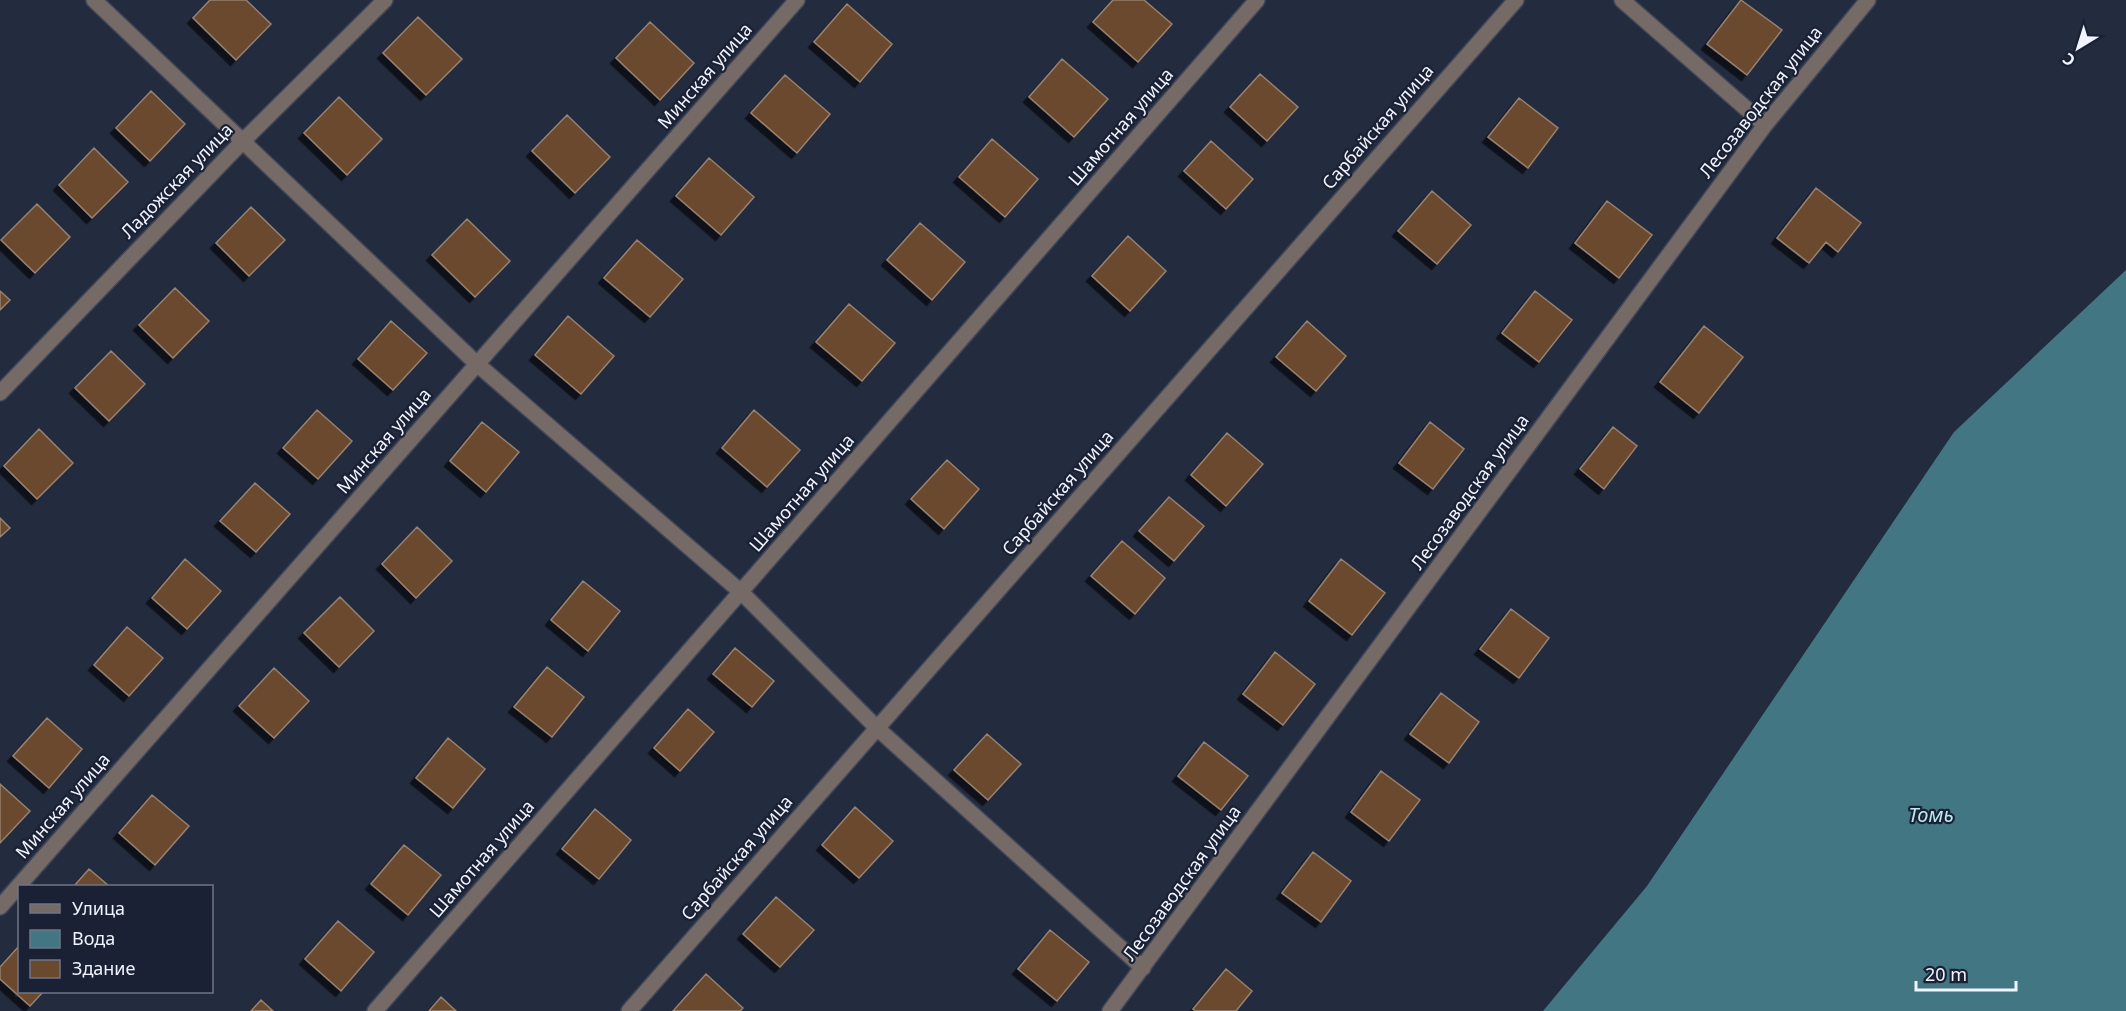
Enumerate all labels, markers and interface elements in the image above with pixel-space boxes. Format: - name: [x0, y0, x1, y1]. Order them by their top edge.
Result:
- street label: Минская улица: [652, 17, 757, 133]
- north arrow: [2048, 18, 2108, 78]
- street label: Лесозаводская улица: [1693, 21, 1827, 182]
- text: С: [2058, 48, 2080, 72]
- street label: Сарбайская улица: [1316, 59, 1438, 194]
- street label: Шамотная улица: [1062, 62, 1178, 190]
- street label: Ладожская улица: [115, 118, 237, 243]
- street label: Минская улица: [331, 382, 436, 498]
- street label: Лесозаводская улица: [1405, 409, 1534, 574]
- street label: Сарбайская улица: [996, 425, 1118, 560]
- street label: Шамотная улица: [743, 428, 859, 556]
- street label: Минская улица: [10, 747, 115, 863]
- street label: Сарбайская улица: [675, 790, 797, 925]
- street label: Шамотная улица: [423, 794, 539, 922]
- street label: Лесозаводская улица: [1117, 800, 1246, 965]
- water label: Томь: [1908, 801, 1954, 828]
- legend: [18, 885, 213, 993]
- text: Улица: [72, 896, 125, 920]
- text: Вода: [72, 926, 115, 950]
- scale bar: [1916, 954, 2016, 992]
- text: Здание: [72, 956, 136, 980]
- text: 20 m: [1925, 962, 1967, 986]

